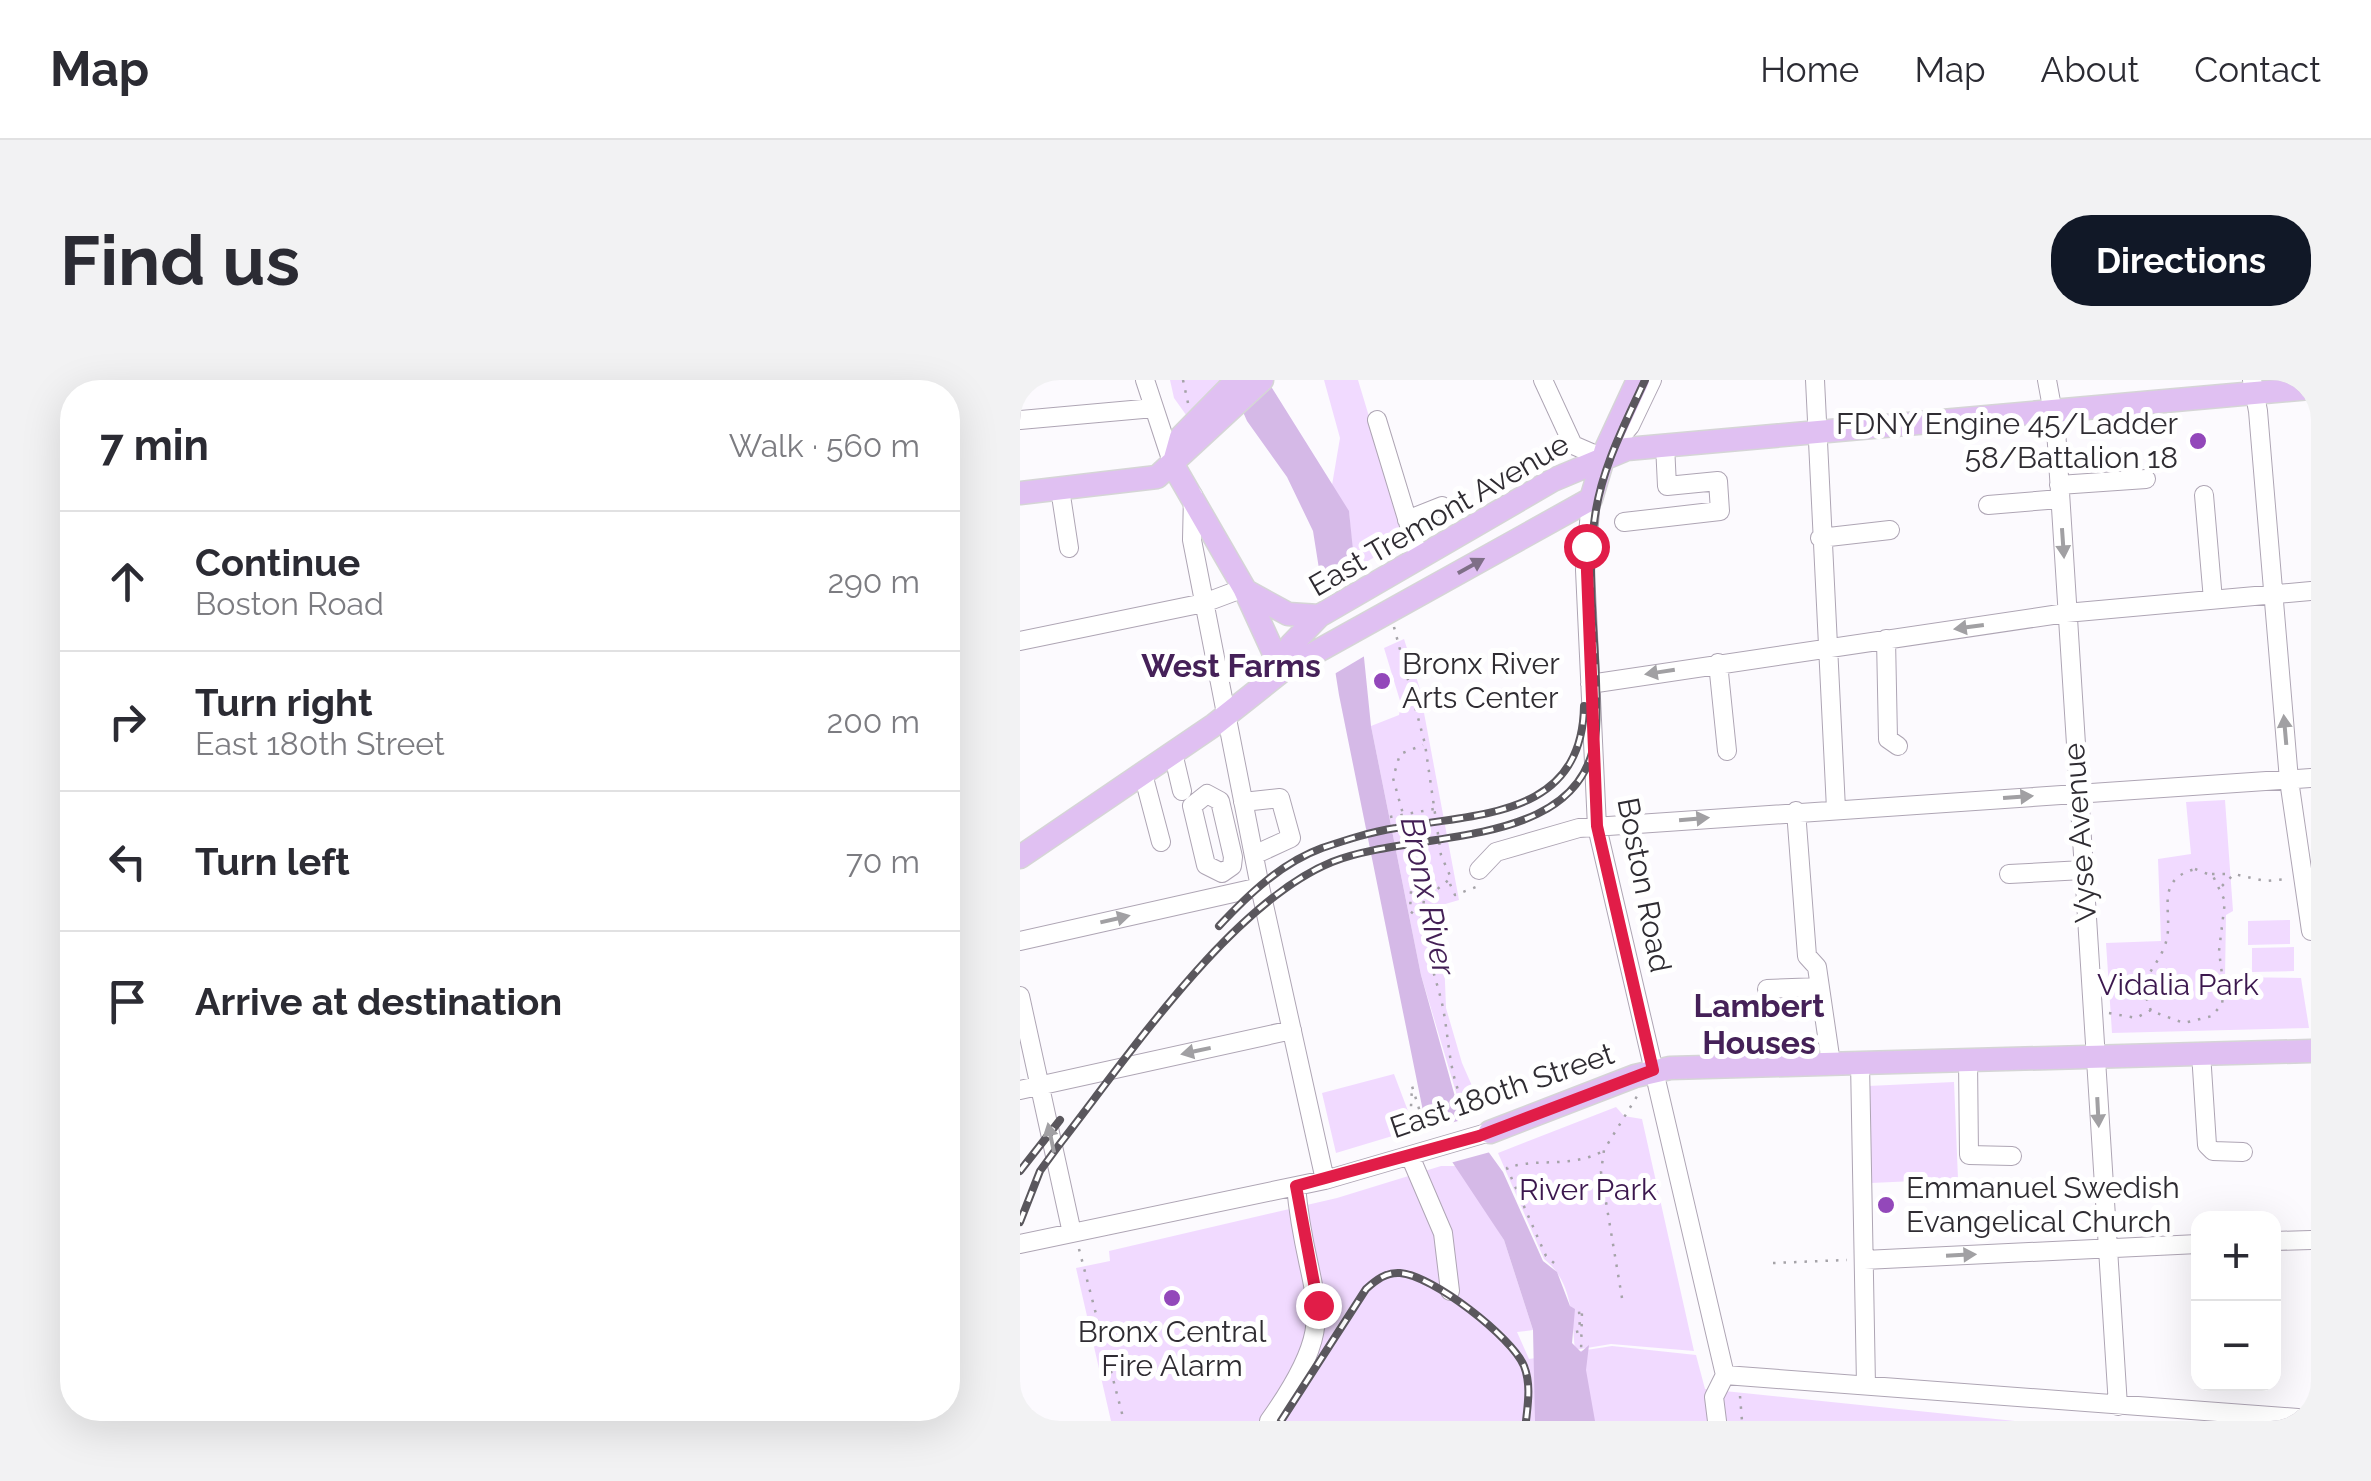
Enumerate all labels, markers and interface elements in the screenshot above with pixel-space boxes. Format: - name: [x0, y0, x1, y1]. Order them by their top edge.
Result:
- text: Map: [50, 41, 149, 97]
- text: Home: [1760, 49, 1859, 90]
- text: Map: [1914, 49, 1986, 90]
- text: About: [2041, 49, 2139, 90]
- text: Contact: [2194, 49, 2321, 90]
- button: Directions: [2051, 215, 2311, 306]
- text: Find us: [60, 219, 300, 301]
- place label: FDNY Engine 45/Ladder 58/Battalion 18: [1836, 406, 2178, 475]
- text: 7 min: [100, 421, 209, 470]
- street label: East Tremont Avenue: [1303, 426, 1575, 603]
- text: Walk · 560 m: [729, 427, 920, 464]
- marker: FDNY Engine 45/Ladder 58/Battalion 18: [2187, 430, 2209, 452]
- route start: [1564, 524, 1610, 570]
- one-way arrow: [2055, 527, 2071, 559]
- text: Continue: [195, 540, 360, 585]
- icon: ahead: [100, 554, 155, 609]
- one-way arrow: [1457, 557, 1485, 575]
- text: 290 m: [827, 563, 920, 600]
- text: Boston Road: [195, 585, 384, 622]
- one-way arrow: [1953, 619, 1985, 635]
- place label: Bronx River Arts Center: [1402, 646, 1560, 715]
- district label: West Farms: [1141, 647, 1321, 684]
- one-way arrow: [1644, 665, 1676, 680]
- marker: Bronx River Arts Center: [1371, 670, 1393, 692]
- text: Turn right: [195, 680, 372, 725]
- icon: right: [100, 694, 155, 749]
- text: 200 m: [827, 703, 920, 740]
- one-way arrow: [2276, 714, 2292, 745]
- text: East 180th Street: [195, 725, 445, 762]
- street label: Vyse Avenue: [2056, 742, 2103, 924]
- one-way arrow: [2003, 788, 2035, 804]
- street label: Boston Road: [1610, 795, 1679, 975]
- one-way arrow: [1678, 810, 1710, 826]
- water label: Bronx River: [1394, 813, 1464, 979]
- icon: left: [100, 834, 155, 889]
- text: Turn left: [195, 839, 350, 884]
- text: 70 m: [846, 843, 920, 880]
- one-way arrow: [1100, 911, 1131, 926]
- park label: Vidalia Park: [2097, 967, 2259, 1002]
- icon: arrive: [100, 974, 155, 1029]
- text: Arrive at destination: [195, 979, 562, 1024]
- district label: Lambert Houses: [1694, 987, 1824, 1061]
- street label: East 180th Street: [1385, 1036, 1618, 1145]
- one-way arrow: [1180, 1044, 1211, 1059]
- one-way arrow: [2090, 1096, 2106, 1128]
- one-way arrow: [1042, 1122, 1058, 1153]
- place label: Emmanuel Swedish Evangelical Church: [1906, 1170, 2180, 1239]
- park label: River Park: [1519, 1172, 1657, 1207]
- marker: Emmanuel Swedish Evangelical Church: [1875, 1194, 1897, 1216]
- map controls: [2191, 1211, 2281, 1391]
- button: +: [2191, 1211, 2281, 1301]
- one-way arrow: [1946, 1247, 1978, 1263]
- route end: [1296, 1283, 1342, 1329]
- marker: Bronx Central Fire Alarm: [1161, 1287, 1183, 1309]
- button: −: [2191, 1301, 2281, 1391]
- place label: Bronx Central Fire Alarm: [1078, 1314, 1267, 1383]

